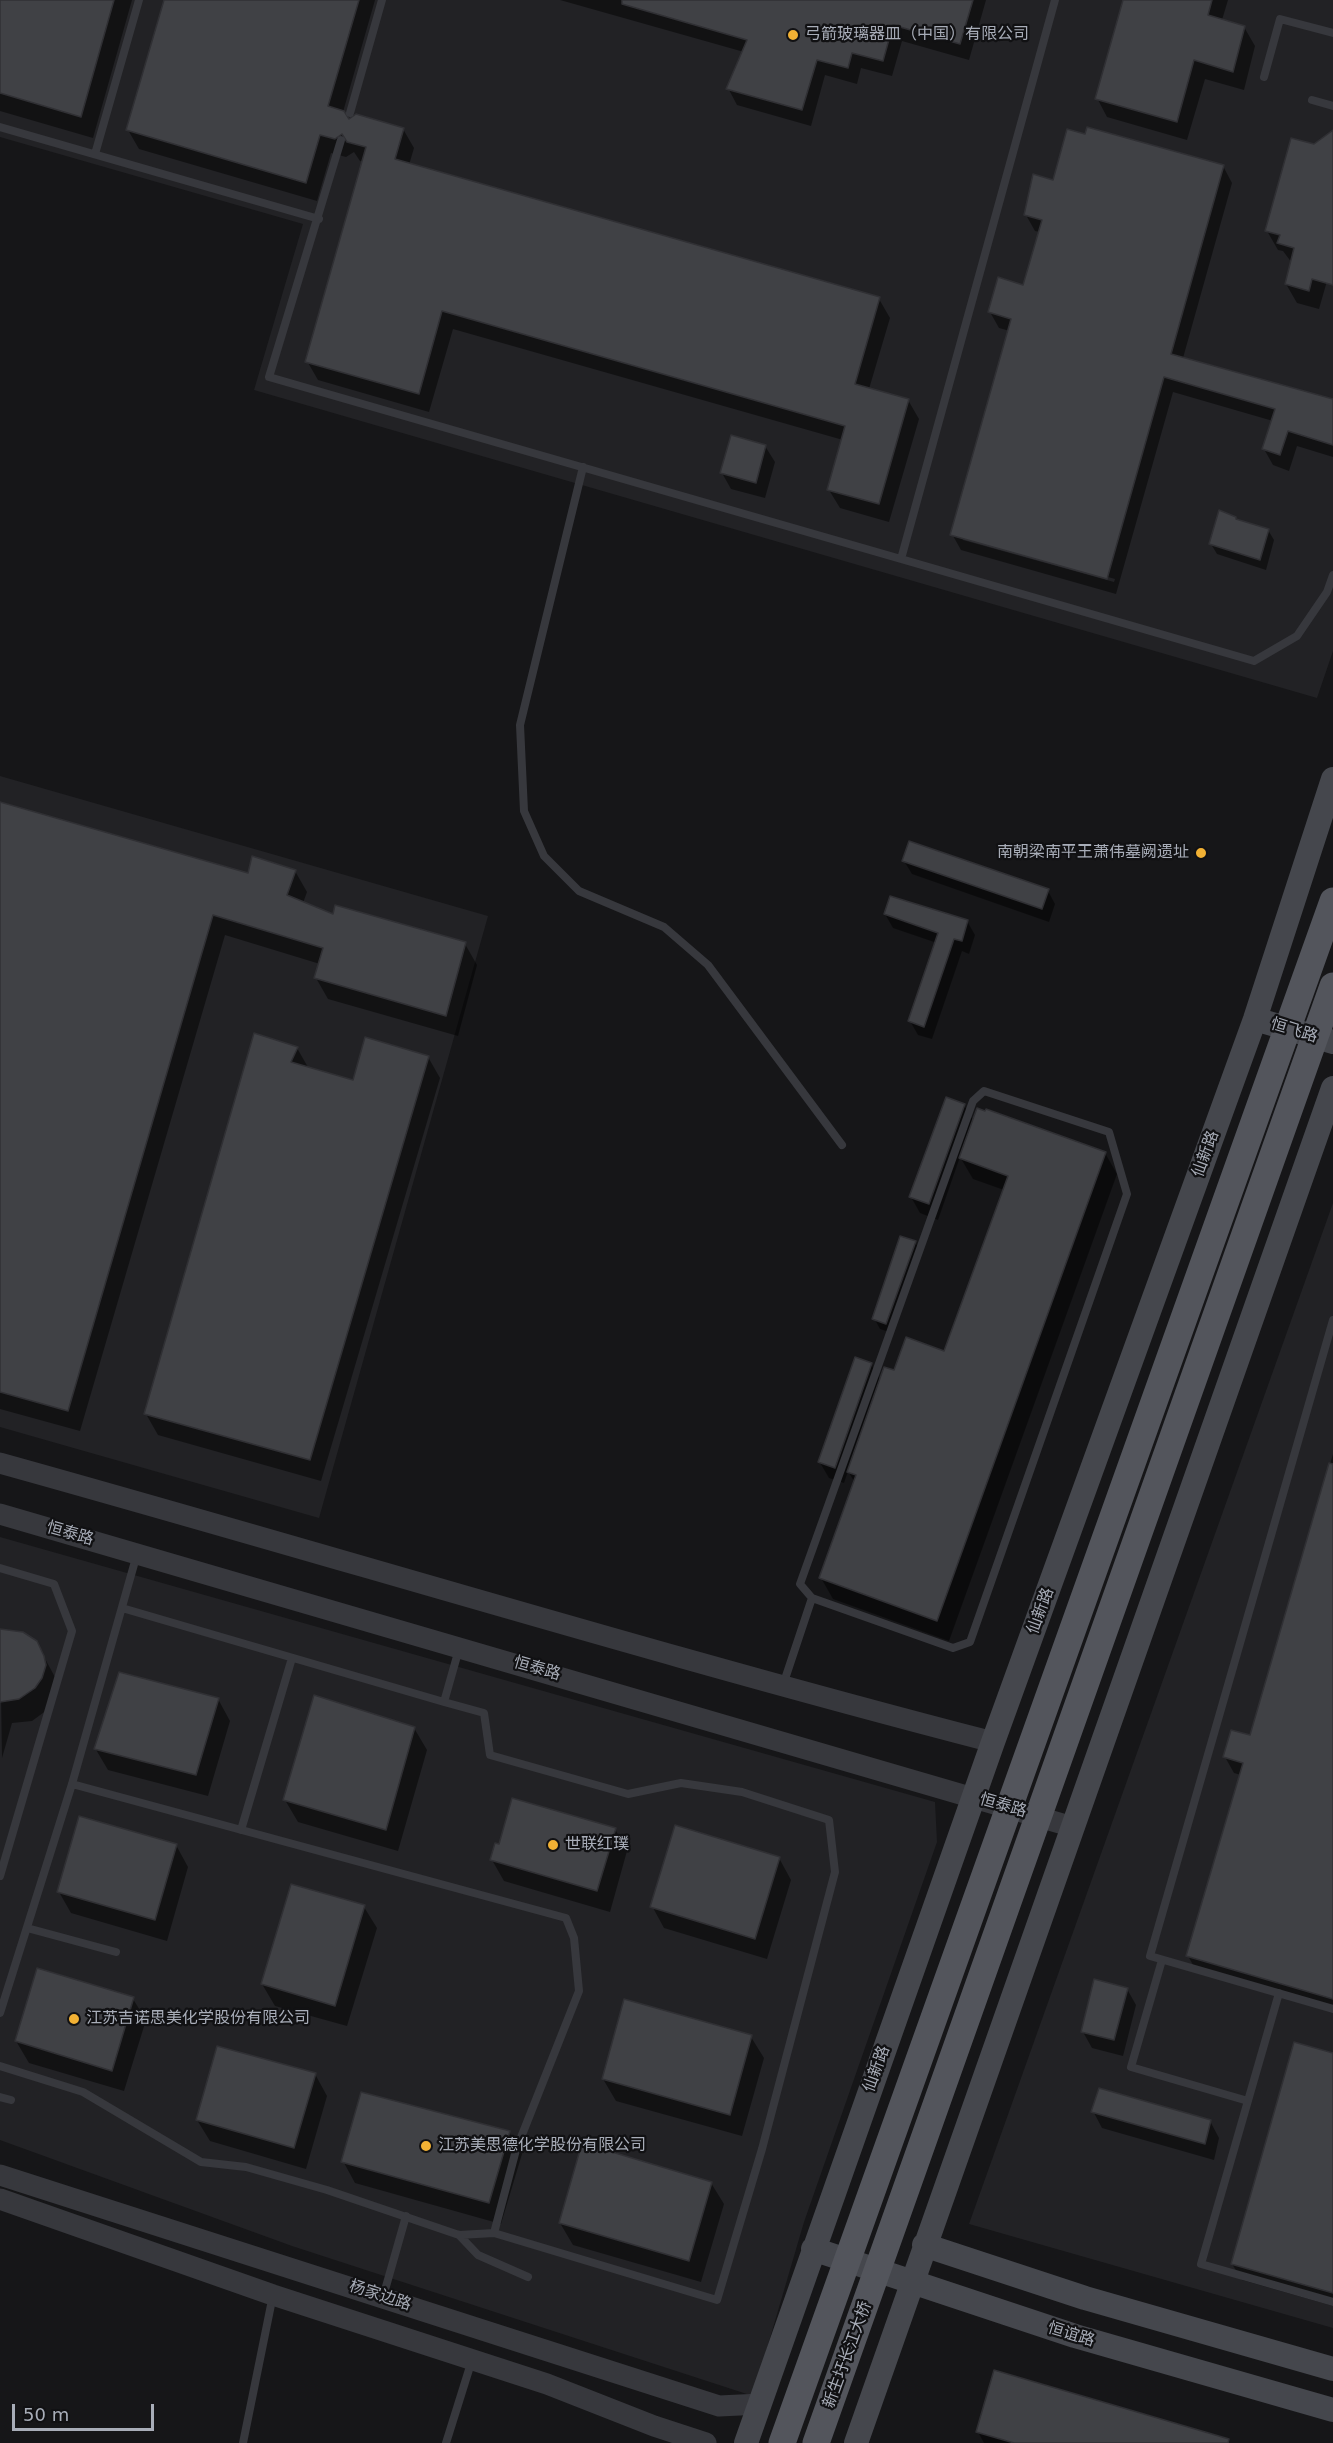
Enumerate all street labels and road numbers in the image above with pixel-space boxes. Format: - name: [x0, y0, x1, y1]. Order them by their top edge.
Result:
- street label: 恒飞路: [1268, 1015, 1320, 1047]
- street label: 仙新路: [1189, 1128, 1223, 1180]
- street label: 恒泰路: [44, 1518, 96, 1550]
- street label: 仙新路: [1024, 1585, 1058, 1637]
- street label: 恒泰路: [511, 1653, 563, 1685]
- street label: 恒泰路: [977, 1790, 1029, 1822]
- street label: 仙新路: [860, 2043, 894, 2095]
- street label: 杨家边路: [347, 2277, 413, 2315]
- street label: 新生圩长江大桥: [820, 2299, 876, 2411]
- street label: 恒谊路: [1045, 2319, 1097, 2351]

